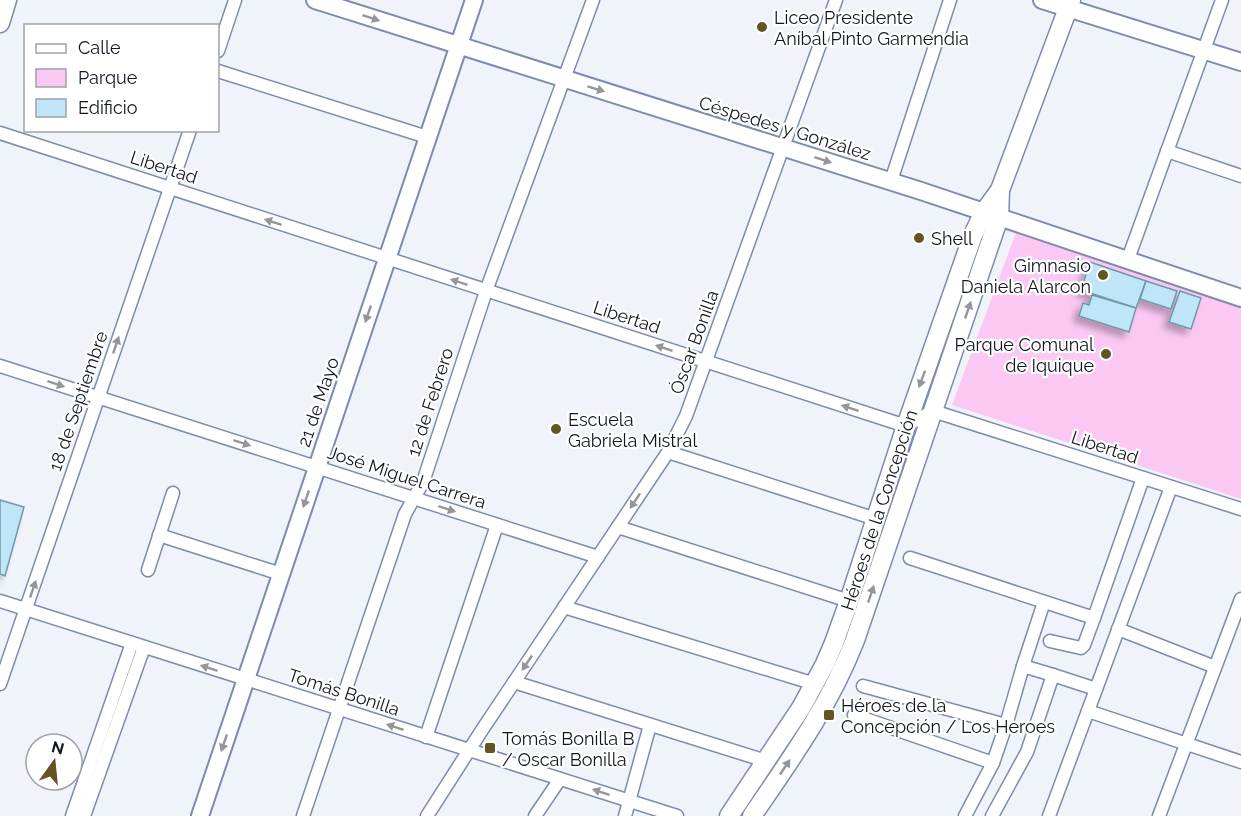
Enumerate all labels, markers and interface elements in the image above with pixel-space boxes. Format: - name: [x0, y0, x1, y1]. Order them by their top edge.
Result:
- place label: Liceo Presidente Aníbal Pinto Garmendia: [774, 7, 969, 49]
- one-way arrow: [362, 13, 380, 23]
- marker: Liceo Presidente Aníbal Pinto Garmendia: [755, 20, 769, 34]
- legend: [24, 24, 219, 132]
- text: Calle: [78, 37, 121, 58]
- text: Parque: [78, 67, 138, 88]
- one-way arrow: [587, 85, 605, 94]
- street label: Céspedes y González: [697, 92, 874, 164]
- text: Edificio: [78, 97, 138, 118]
- street label: Libertad: [128, 146, 200, 188]
- one-way arrow: [814, 156, 832, 165]
- one-way arrow: [264, 216, 282, 226]
- place label: Shell: [931, 228, 973, 249]
- marker: Shell: [912, 231, 926, 245]
- place label: Gimnasio Daniela Alarcon: [961, 255, 1091, 297]
- marker: Gimnasio Daniela Alarcon: [1096, 268, 1110, 282]
- one-way arrow: [450, 276, 468, 286]
- street label: Óscar Bonilla: [665, 287, 723, 397]
- street label: Libertad: [591, 296, 663, 338]
- one-way arrow: [963, 301, 973, 319]
- one-way arrow: [363, 305, 373, 323]
- street label: 18 de Septiembre: [44, 328, 112, 474]
- place label: Parque Comunal de Iquique: [955, 334, 1094, 376]
- one-way arrow: [112, 336, 122, 354]
- one-way arrow: [655, 343, 673, 352]
- street label: 12 de Febrero: [403, 345, 458, 459]
- marker: Parque Comunal de Iquique: [1099, 347, 1113, 361]
- street label: 21 de Mayo: [293, 354, 343, 450]
- one-way arrow: [916, 370, 926, 388]
- one-way arrow: [47, 380, 65, 389]
- one-way arrow: [841, 403, 859, 412]
- street label: Héroes de la Concepción: [837, 407, 921, 613]
- place label: Escuela Gabriela Mistral: [568, 409, 697, 451]
- marker: Escuela Gabriela Mistral: [549, 422, 563, 436]
- street label: Libertad: [1069, 426, 1141, 468]
- one-way arrow: [233, 439, 251, 448]
- street label: José Miguel Carrera: [325, 441, 489, 513]
- one-way arrow: [301, 490, 311, 508]
- one-way arrow: [630, 493, 641, 509]
- one-way arrow: [438, 504, 456, 514]
- one-way arrow: [28, 580, 38, 598]
- one-way arrow: [867, 585, 877, 603]
- one-way arrow: [522, 655, 533, 671]
- one-way arrow: [200, 663, 218, 672]
- street label: Tomás Bonilla: [286, 664, 402, 720]
- place label: Héroes de la Concepción / Los Heroes: [841, 695, 1055, 737]
- marker: Héroes de la Concepción / Los Heroes: [822, 708, 836, 722]
- one-way arrow: [386, 722, 404, 731]
- place label: Tomás Bonilla B / Oscar Bonilla: [502, 728, 635, 770]
- north arrow: [24, 732, 84, 792]
- one-way arrow: [219, 734, 229, 752]
- text: N: [49, 737, 66, 759]
- marker: Tomás Bonilla B / Oscar Bonilla: [483, 741, 497, 755]
- one-way arrow: [779, 760, 791, 776]
- one-way arrow: [592, 787, 610, 796]

